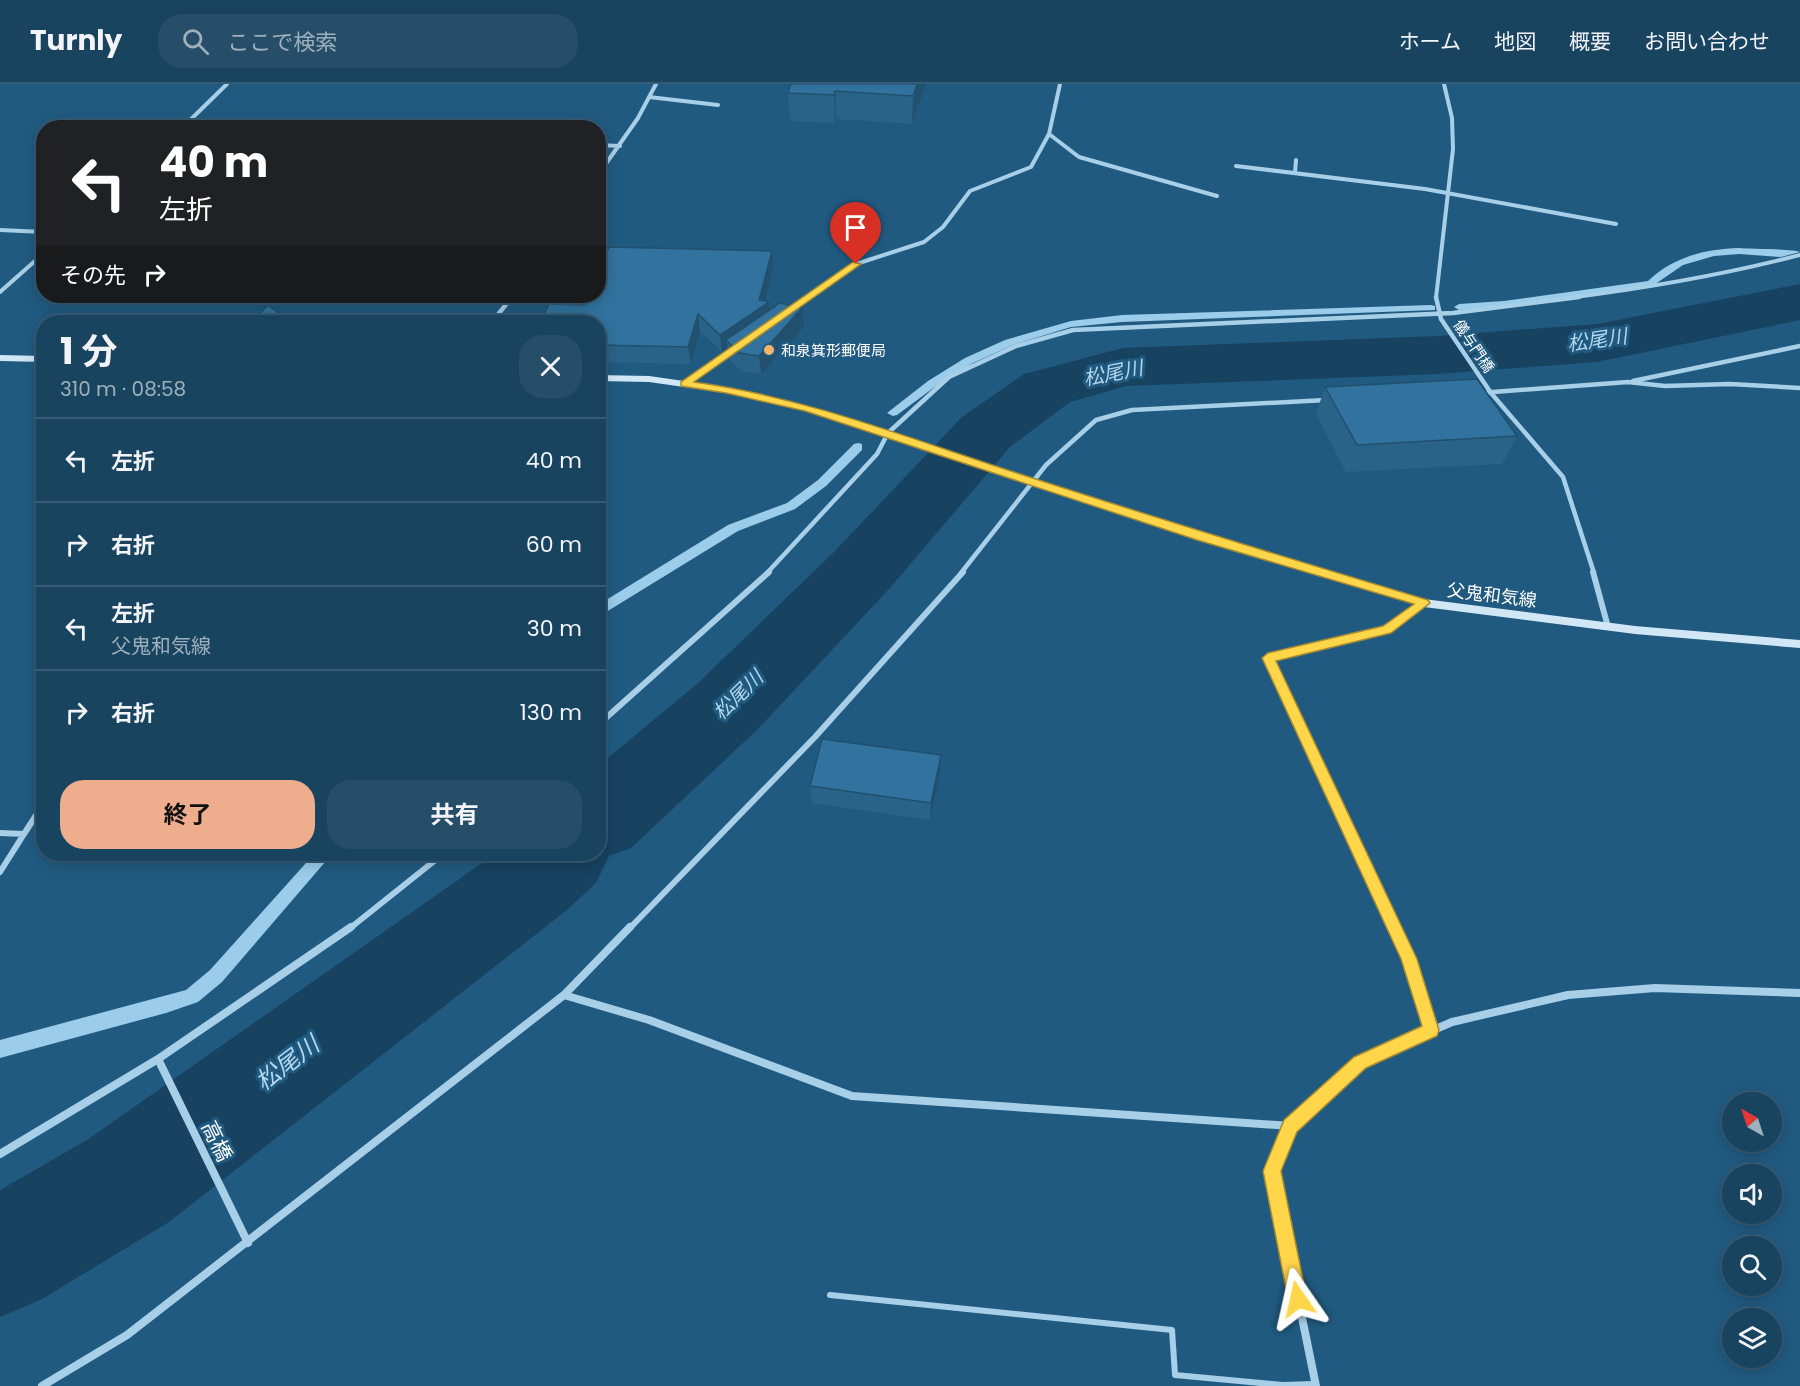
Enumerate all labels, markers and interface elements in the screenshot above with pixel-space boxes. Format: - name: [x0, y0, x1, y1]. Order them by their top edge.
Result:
- search box: [158, 14, 578, 68]
- text: Turnly: [30, 21, 122, 60]
- icon: search: [179, 25, 212, 58]
- text: ここで検索: [227, 27, 337, 58]
- text: ホーム: [1399, 27, 1461, 56]
- text: 地図: [1494, 27, 1536, 56]
- text: 概要: [1569, 27, 1611, 56]
- text: お問い合わせ: [1644, 27, 1770, 56]
- text: 40 m: [159, 133, 268, 192]
- icon: left: [60, 144, 138, 222]
- text: 左折: [159, 191, 213, 228]
- pin: [830, 202, 881, 264]
- icon: arrive: [839, 211, 872, 244]
- icon: right: [138, 258, 171, 291]
- text: その先: [60, 260, 126, 291]
- street label: 儀与門橋: [1449, 315, 1499, 377]
- water label: 松尾川: [1565, 322, 1631, 358]
- text: 1 分: [60, 326, 117, 377]
- button: close: [519, 335, 582, 398]
- place label: 和泉箕形郵便局: [781, 340, 886, 361]
- marker: 和泉箕形郵便局: [762, 343, 776, 357]
- water label: 松尾川: [1081, 353, 1147, 392]
- text: 310 m · 08:58: [60, 375, 186, 403]
- icon: left: [60, 444, 93, 477]
- text: 40 m: [526, 445, 582, 476]
- text: 左折: [111, 446, 155, 477]
- icon: right: [60, 528, 93, 561]
- text: 60 m: [526, 529, 582, 560]
- text: 右折: [111, 530, 155, 561]
- street label: 父鬼和気線: [1446, 577, 1538, 613]
- text: 左折: [111, 598, 155, 629]
- icon: left: [60, 612, 93, 645]
- text: 30 m: [527, 613, 582, 644]
- text: 父鬼和気線: [111, 632, 211, 660]
- water label: 松尾川: [707, 663, 771, 726]
- icon: right: [60, 696, 93, 729]
- text: 130 m: [520, 697, 582, 728]
- text: 右折: [111, 698, 155, 729]
- button: 終了: [60, 780, 315, 849]
- button: 共有: [327, 780, 582, 849]
- water label: 松尾川: [248, 1026, 328, 1098]
- north arrow: [1722, 1092, 1782, 1152]
- map controls: [1722, 1092, 1782, 1368]
- street label: 高橋: [195, 1116, 239, 1166]
- button: sound: [1722, 1164, 1782, 1224]
- button: search: [1722, 1236, 1782, 1296]
- position arrow: [1266, 1267, 1330, 1331]
- button: layers: [1722, 1308, 1782, 1368]

